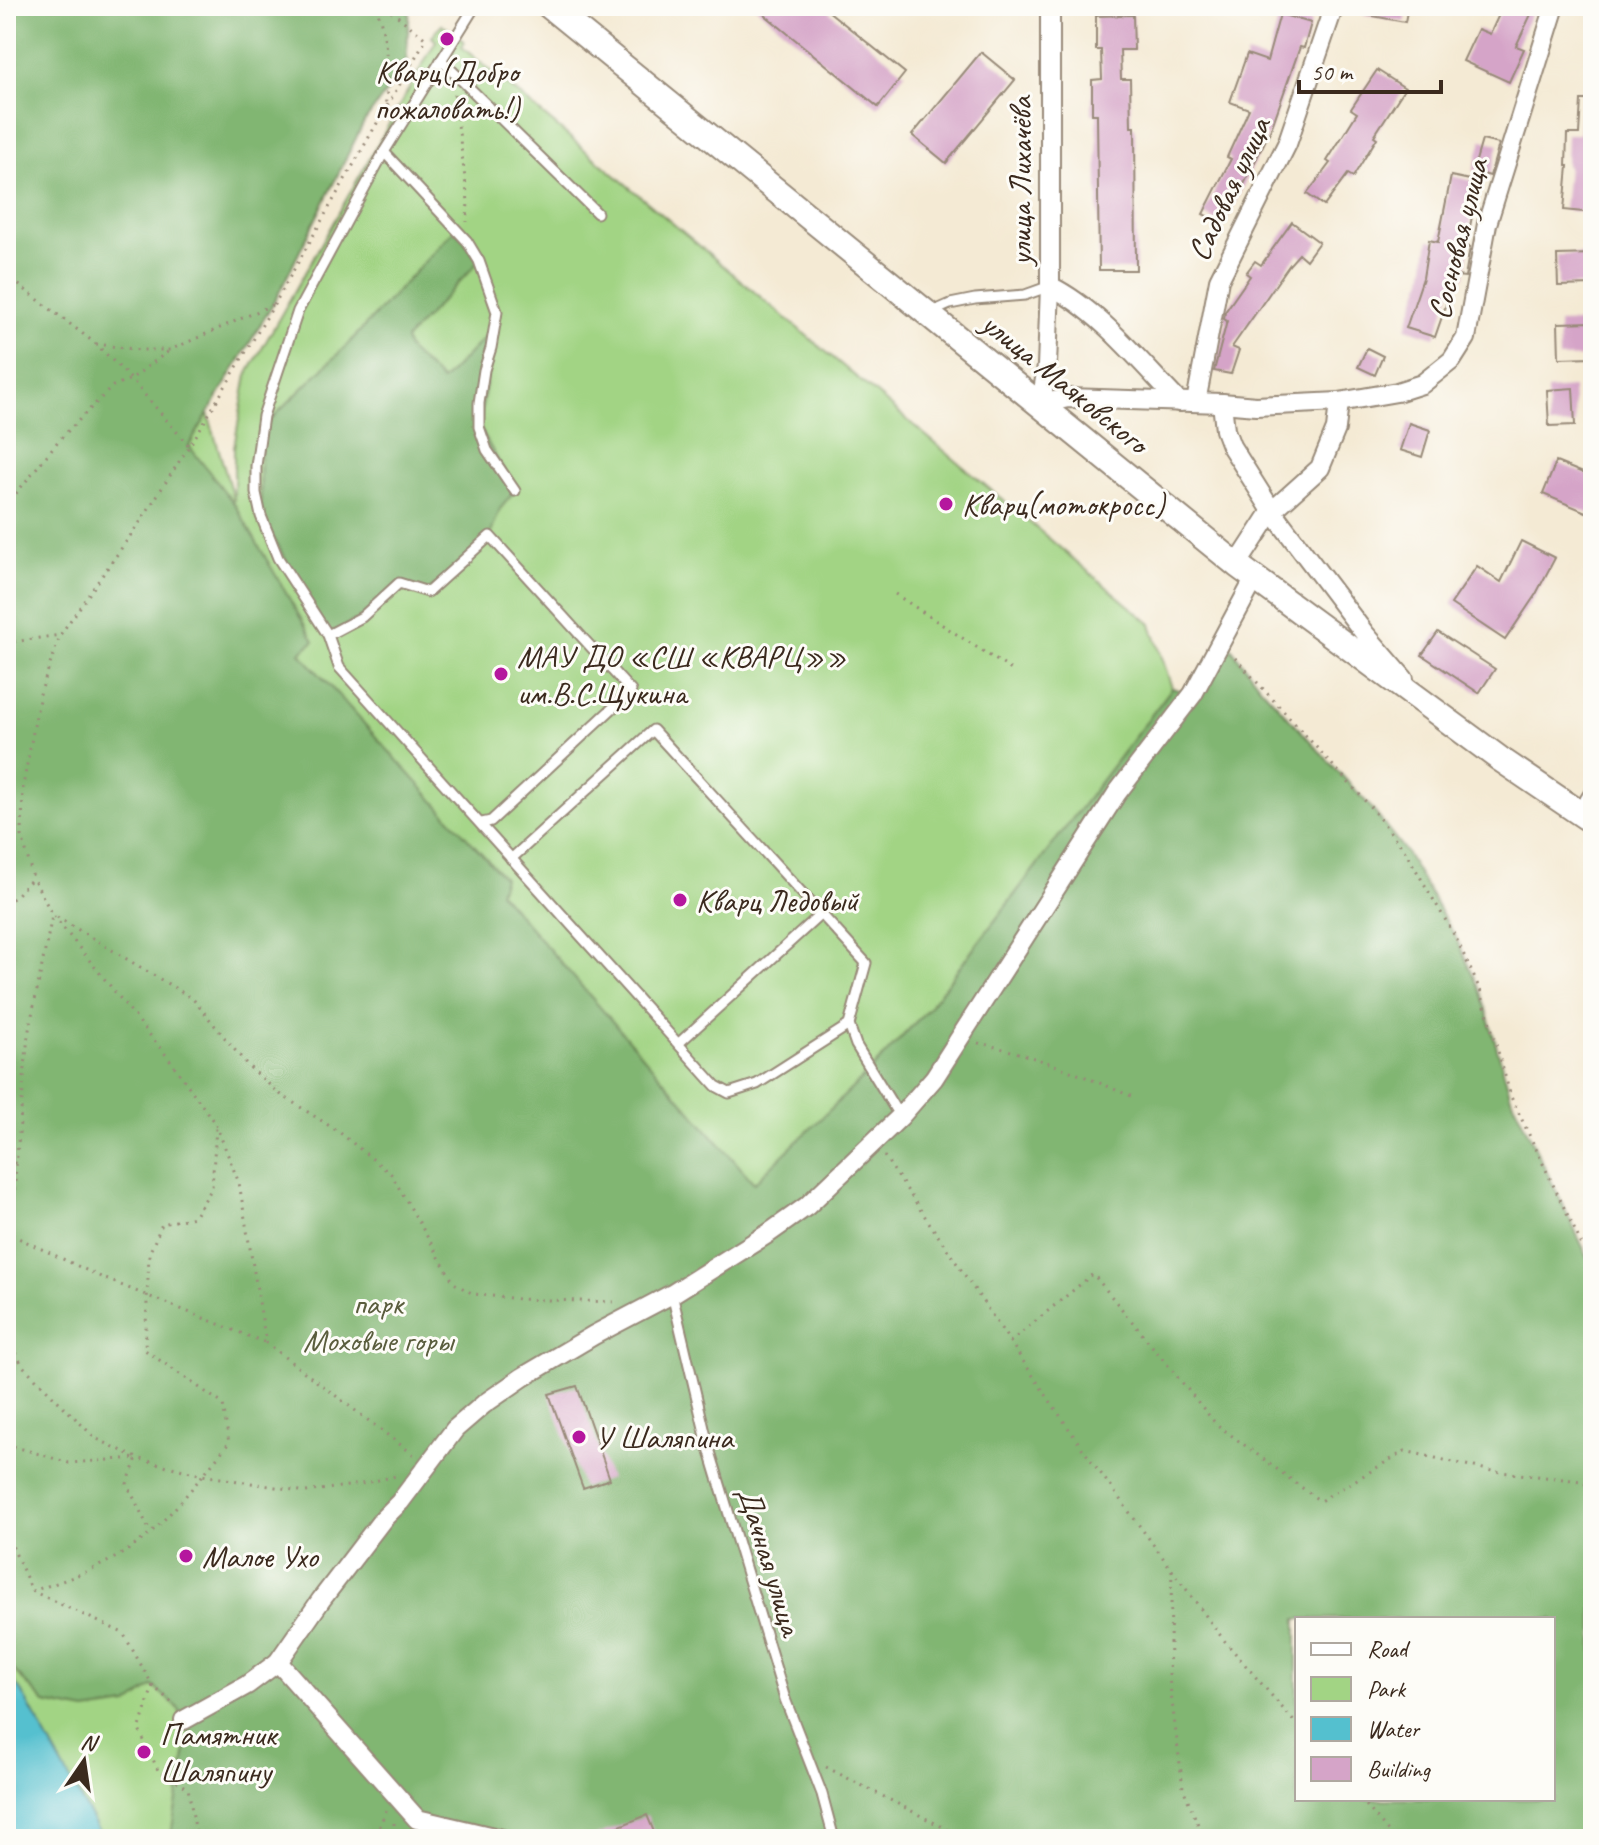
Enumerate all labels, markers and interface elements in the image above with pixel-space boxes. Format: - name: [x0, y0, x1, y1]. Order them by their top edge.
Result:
- marker: Кварц(Добро пожаловать!): [438, 30, 456, 48]
- scale bar: [1299, 44, 1441, 94]
- place label: Кварц(Добро пожаловать!): [375, 51, 522, 129]
- text: 50 m: [1311, 57, 1354, 87]
- street label: улица Лихачёва: [1000, 95, 1041, 267]
- street label: Садовая улица: [1178, 109, 1281, 267]
- street label: Сосновая улица: [1418, 153, 1498, 323]
- street label: улица Маяковского: [972, 302, 1160, 465]
- place label: Кварц(мотокросс): [962, 484, 1166, 525]
- marker: Кварц(мотокросс): [937, 495, 955, 513]
- place label: МАУ ДО «СШ «КВАРЦ»» им.В.С.Щукина: [517, 636, 847, 714]
- marker: МАУ ДО «СШ «КВАРЦ»» им.В.С.Щукина: [492, 665, 510, 683]
- place label: Кварц Ледовый: [696, 880, 860, 921]
- marker: Кварц Ледовый: [671, 891, 689, 909]
- park label: парк Моховые горы: [303, 1283, 455, 1361]
- place label: У Шаляпина: [595, 1417, 735, 1458]
- marker: У Шаляпина: [570, 1428, 588, 1446]
- street label: Дачная улица: [728, 1482, 813, 1643]
- place label: Малое Ухо: [202, 1536, 320, 1577]
- marker: Малое Ухо: [177, 1547, 195, 1565]
- legend: [1295, 1617, 1555, 1801]
- text: Road: [1367, 1634, 1411, 1664]
- text: Park: [1367, 1674, 1407, 1704]
- place label: Памятник Шаляпину: [160, 1714, 279, 1792]
- text: Water: [1367, 1714, 1422, 1744]
- north arrow: [44, 1721, 124, 1801]
- text: N: [78, 1727, 101, 1758]
- marker: Памятник Шаляпину: [135, 1743, 153, 1761]
- text: Building: [1367, 1754, 1432, 1784]

